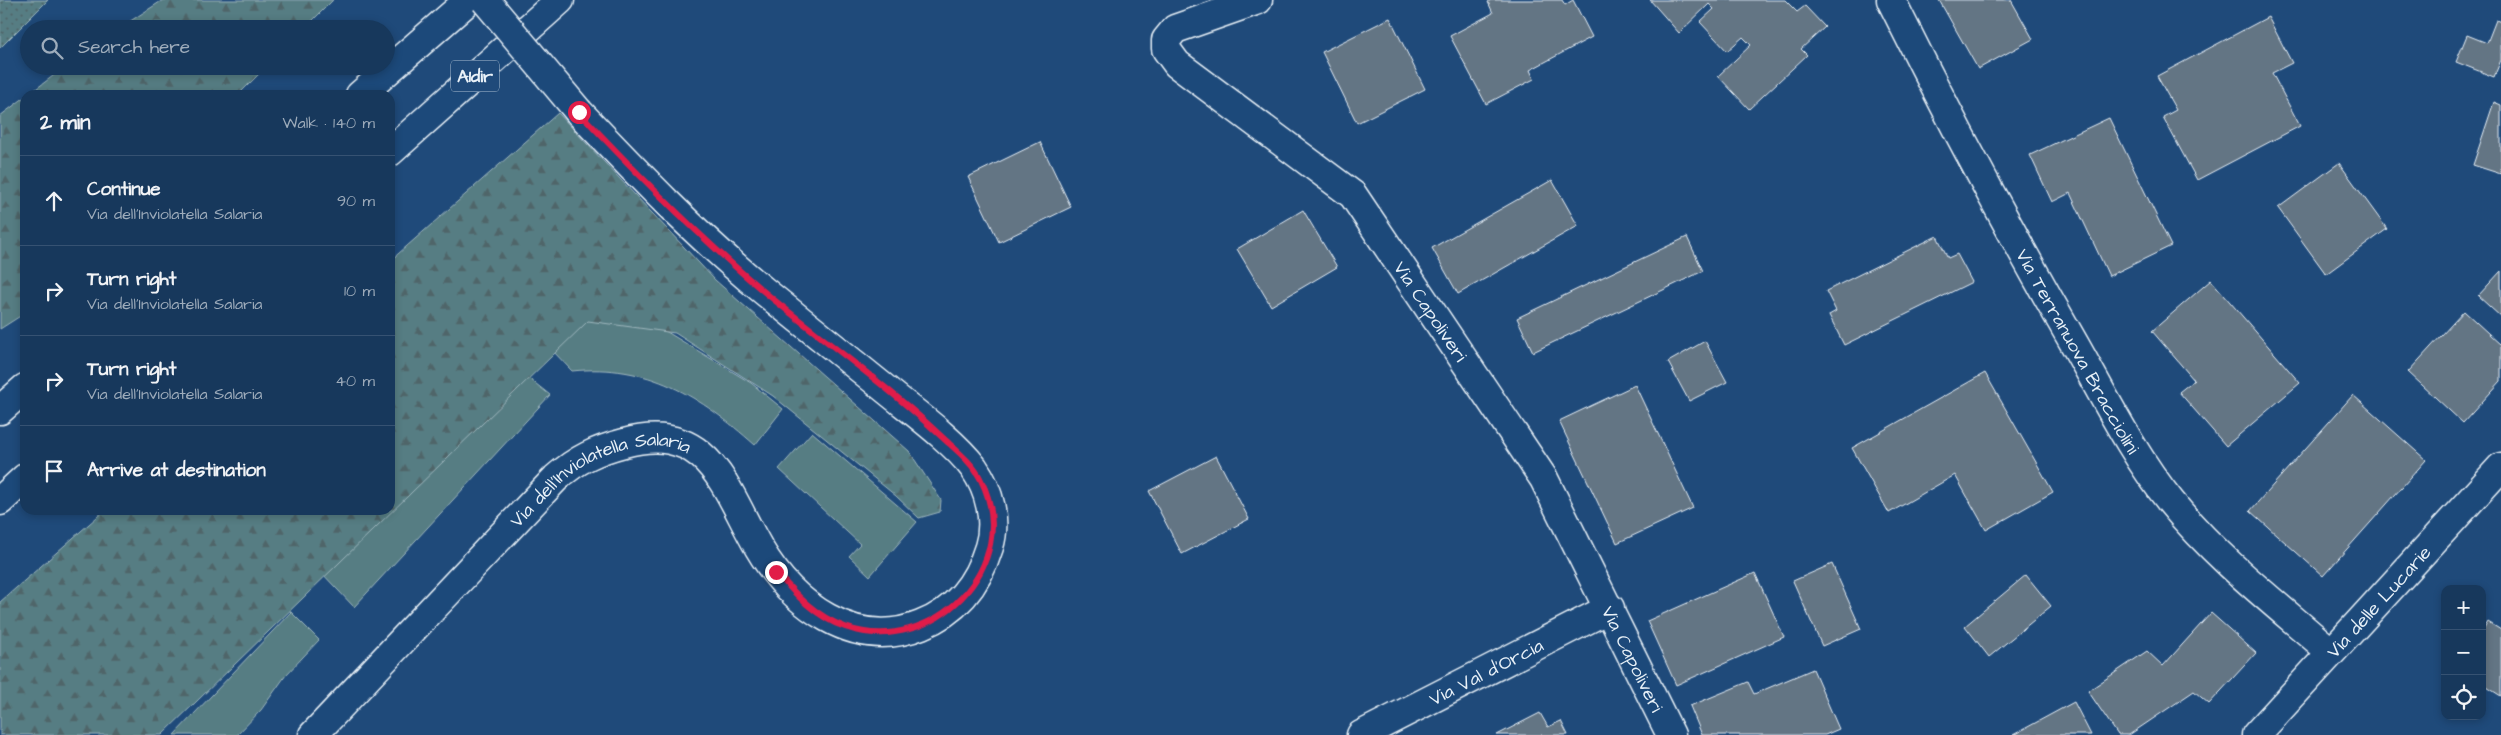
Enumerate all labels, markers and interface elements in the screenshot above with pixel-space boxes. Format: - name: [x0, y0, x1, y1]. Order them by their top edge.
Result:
- search box: [20, 20, 395, 75]
- icon: search: [38, 34, 66, 62]
- text: Search here: [78, 34, 190, 61]
- road number: A1dir: [451, 60, 499, 92]
- route start: [568, 101, 591, 124]
- text: 2 min: [40, 108, 90, 137]
- text: Walk · 140 m: [283, 112, 375, 134]
- text: Continue: [87, 176, 161, 203]
- icon: ahead: [40, 187, 68, 215]
- text: 90 m: [337, 190, 375, 212]
- text: Via dell'Inviolatella Salaria: [87, 203, 262, 225]
- street label: Via Terranuova Bracciolini: [2009, 244, 2146, 460]
- street label: Via Capoliveri: [1386, 256, 1473, 368]
- text: Turn right: [87, 266, 176, 293]
- icon: right: [40, 277, 68, 305]
- text: 10 m: [344, 280, 375, 302]
- text: Via dell'Inviolatella Salaria: [87, 293, 262, 315]
- text: Turn right: [87, 356, 176, 383]
- icon: right: [40, 367, 68, 395]
- text: 40 m: [335, 370, 375, 392]
- text: Via dell'Inviolatella Salaria: [87, 383, 262, 405]
- street label: Via dell'Inviolatella Salaria: [504, 426, 696, 534]
- icon: arrive: [40, 457, 68, 485]
- text: Arrive at destination: [87, 457, 266, 484]
- street label: Via delle Lucarie: [2321, 540, 2438, 665]
- route end: [765, 561, 788, 584]
- map controls: [2441, 585, 2486, 720]
- button: +: [2441, 585, 2486, 630]
- street label: Via Capoliveri: [1594, 601, 1670, 717]
- button: −: [2441, 630, 2486, 675]
- street label: Via Val d'Orcia: [1425, 632, 1548, 713]
- button: locate: [2441, 675, 2486, 720]

